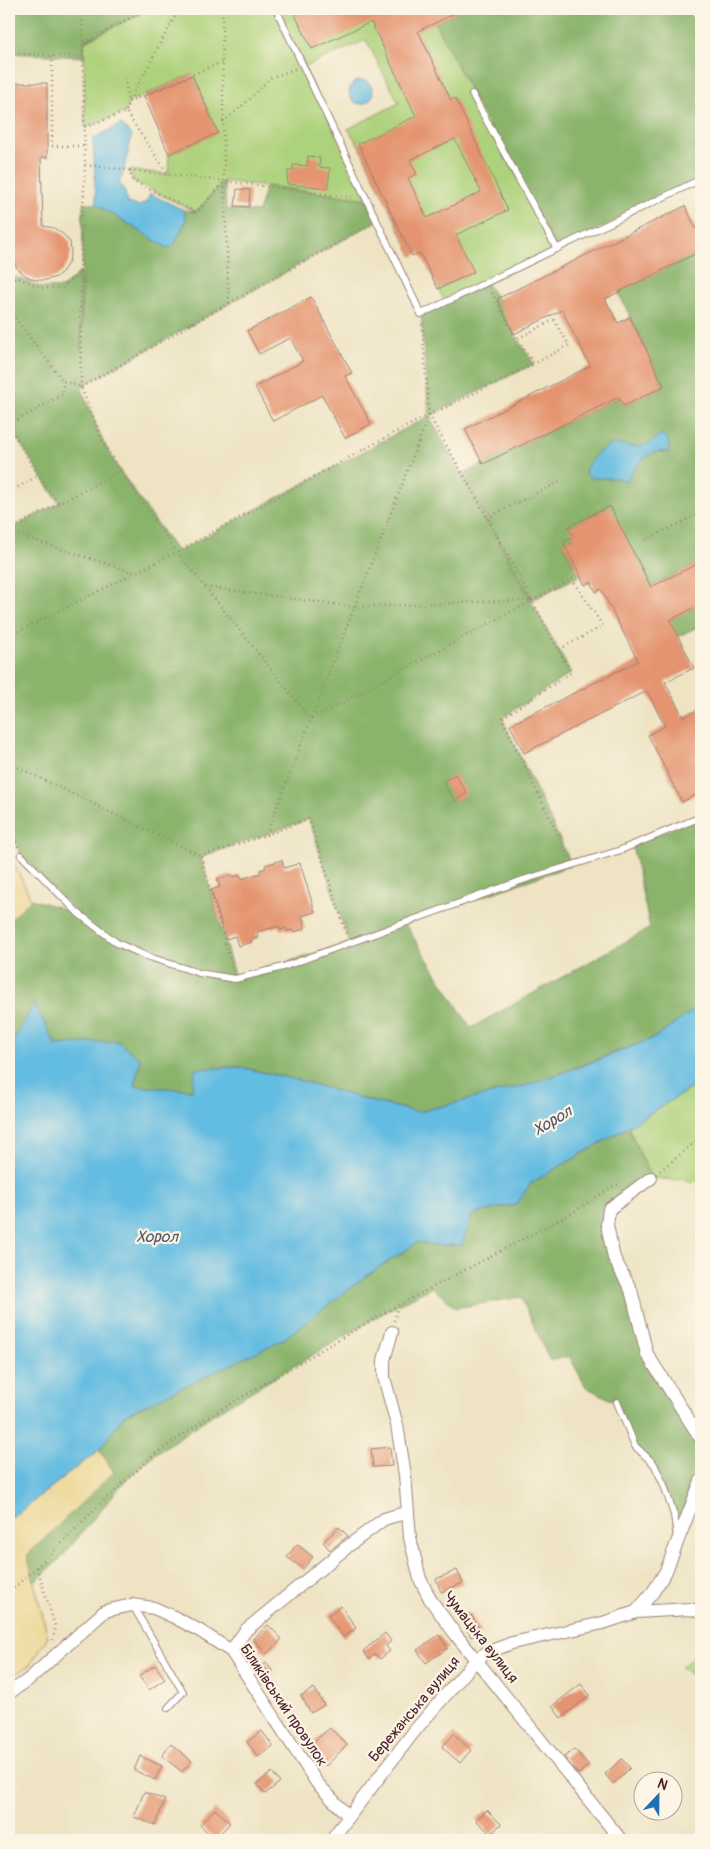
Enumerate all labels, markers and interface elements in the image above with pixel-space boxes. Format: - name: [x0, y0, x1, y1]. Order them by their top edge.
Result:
- water label: Хорол: [529, 1101, 577, 1140]
- water label: Хорол: [136, 1227, 179, 1247]
- street label: Чумацька вулиця: [439, 1588, 522, 1687]
- street label: Біликівський провулок: [236, 1640, 332, 1770]
- street label: Бережанська вулиця: [365, 1653, 464, 1766]
- north arrow: [632, 1772, 682, 1822]
- text: N: [655, 1775, 670, 1794]

